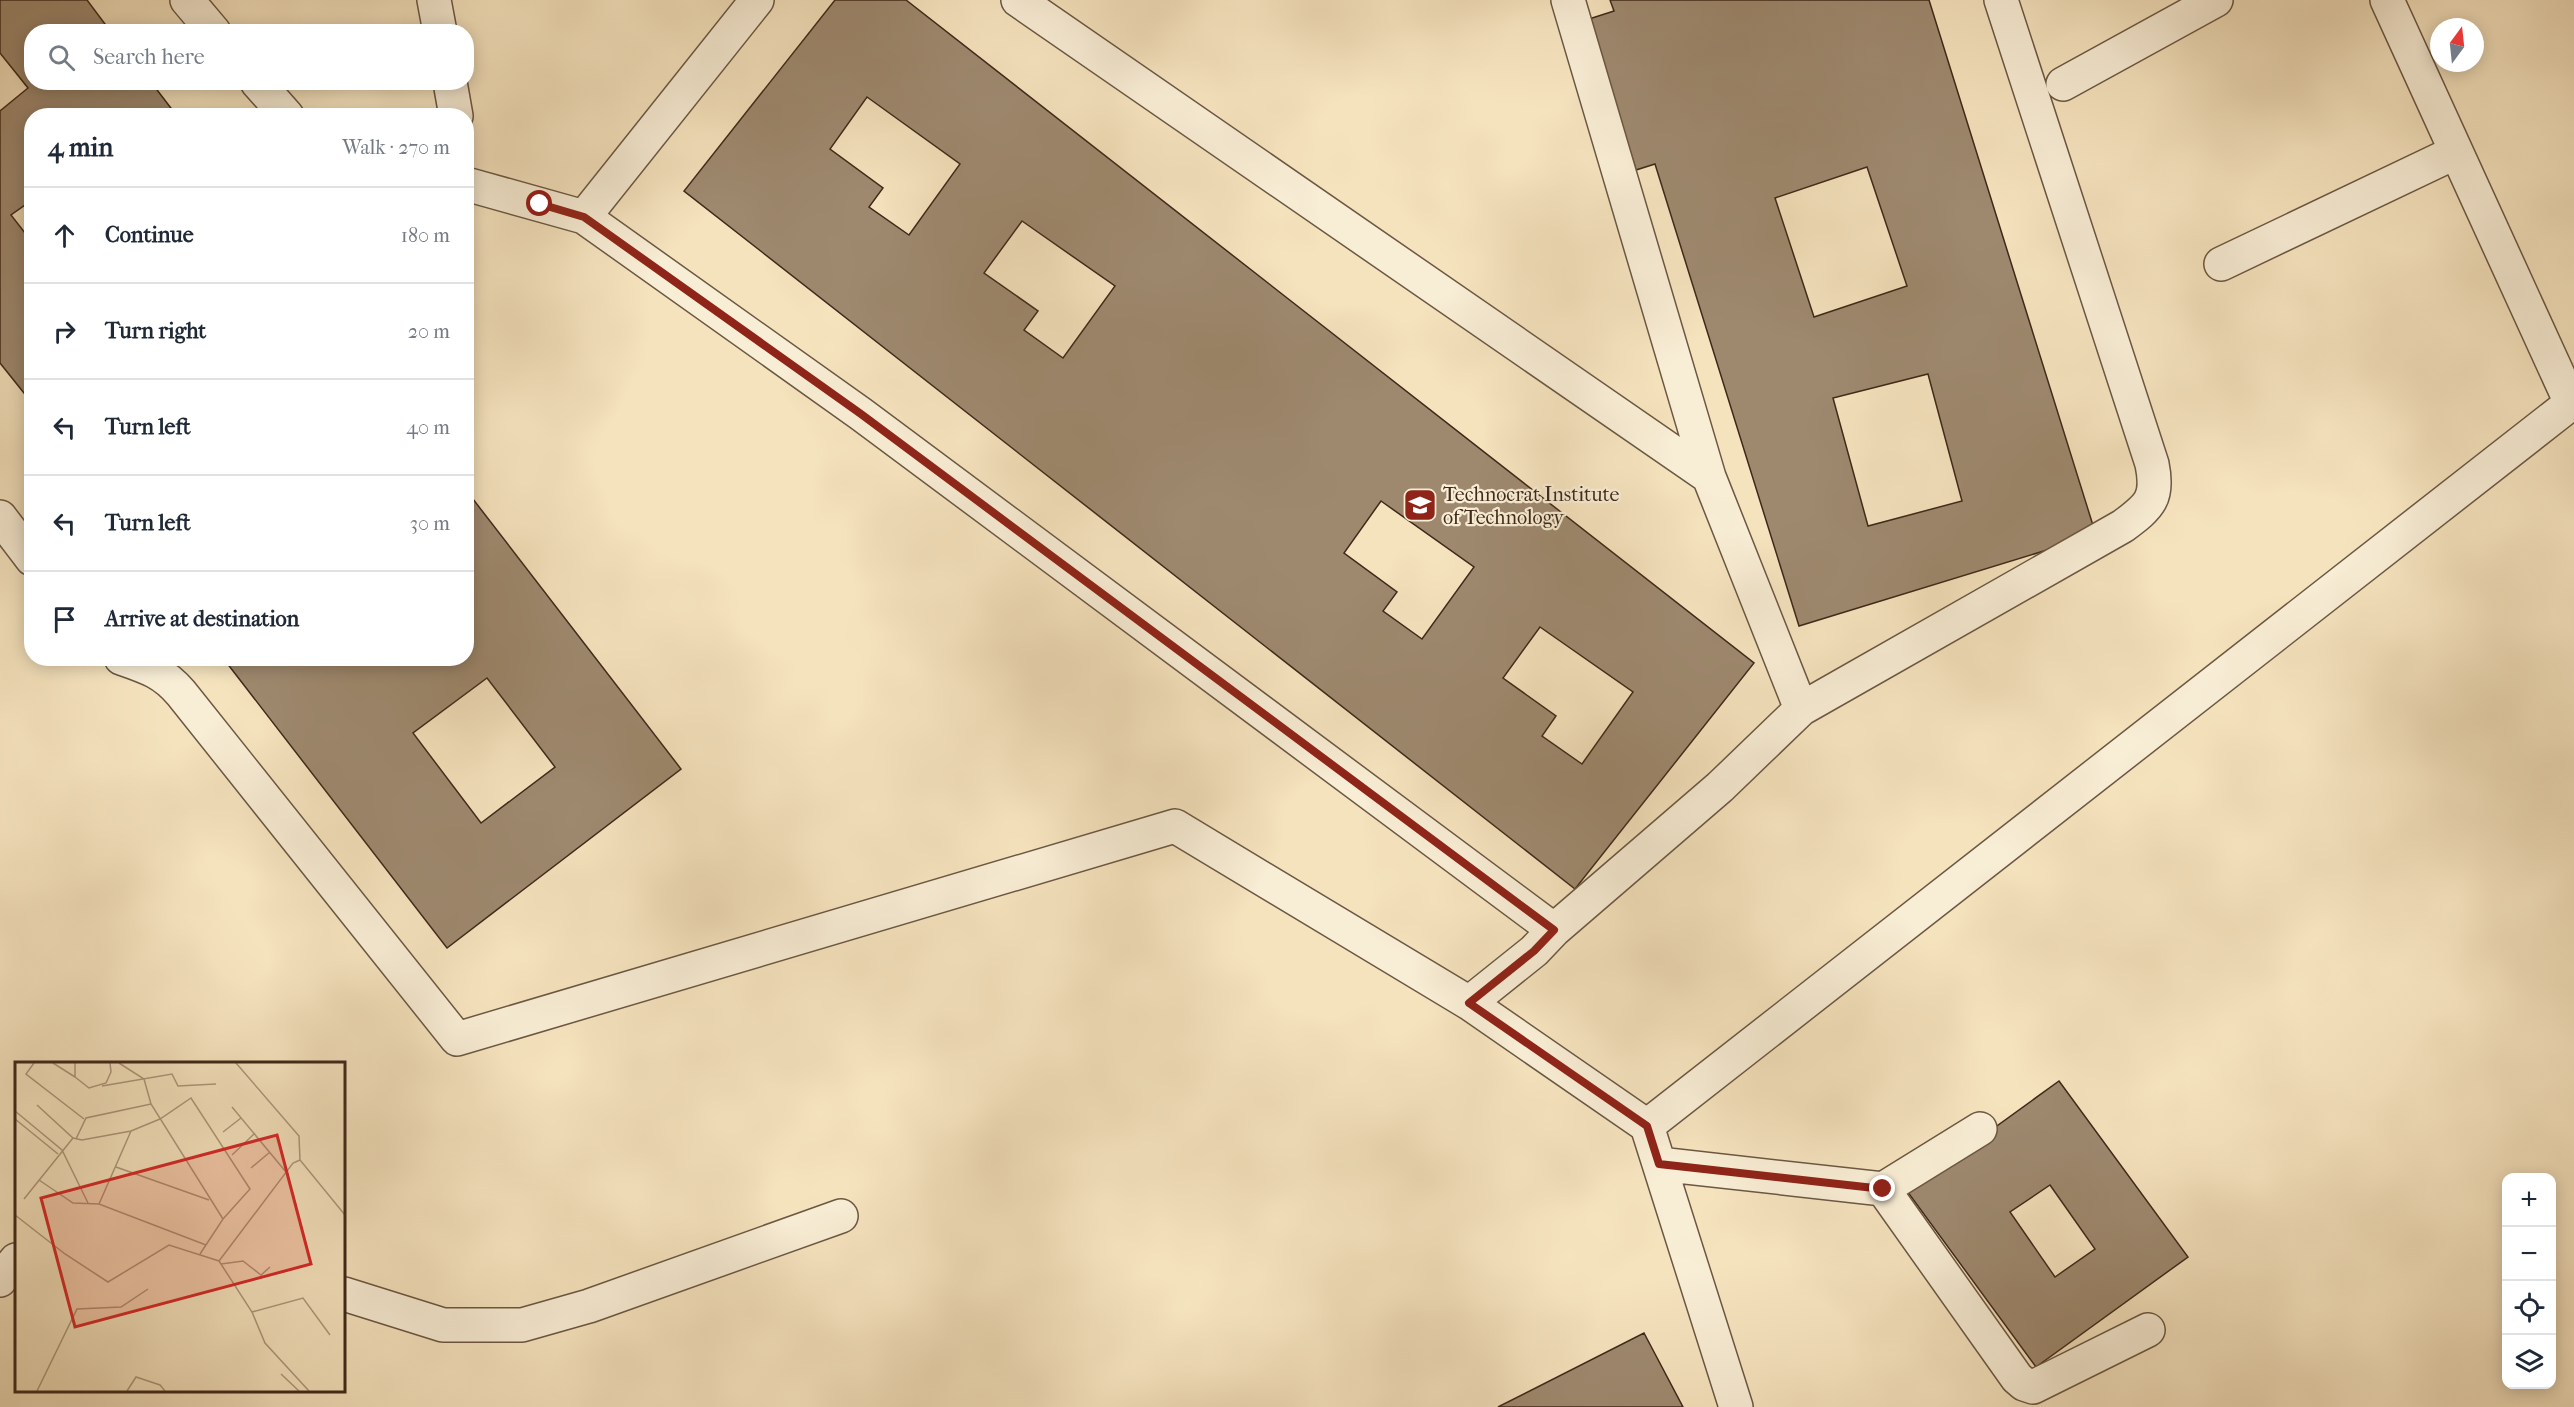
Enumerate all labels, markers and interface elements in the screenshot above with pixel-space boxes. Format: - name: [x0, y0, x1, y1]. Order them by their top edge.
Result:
- north arrow: [2430, 18, 2484, 72]
- search box: [24, 24, 474, 90]
- icon: search: [45, 41, 78, 74]
- text: Search here: [93, 44, 205, 70]
- text: 4 min: [48, 132, 113, 163]
- text: Walk · 270 m: [342, 136, 450, 159]
- route start: [526, 190, 552, 216]
- icon: ahead: [48, 219, 81, 252]
- text: Continue: [105, 222, 194, 248]
- text: 180 m: [401, 224, 450, 247]
- icon: right: [48, 315, 81, 348]
- text: Turn right: [105, 318, 206, 344]
- text: 20 m: [408, 320, 450, 343]
- icon: left: [48, 411, 81, 444]
- text: Turn left: [105, 414, 191, 440]
- text: 40 m: [406, 416, 450, 439]
- place label: Technocrat Institute of Technology: [1443, 483, 1620, 529]
- school or university icon: Technocrat Institute of Technology: [1402, 487, 1438, 523]
- icon: left: [48, 507, 81, 540]
- text: Turn left: [105, 510, 191, 536]
- text: 30 m: [410, 512, 450, 535]
- icon: arrive: [48, 603, 81, 636]
- text: Arrive at destination: [105, 606, 299, 632]
- inset map: [15, 1062, 345, 1392]
- map controls: [2502, 1173, 2556, 1389]
- button: +: [2502, 1173, 2556, 1227]
- route end: [1869, 1175, 1895, 1201]
- button: −: [2502, 1227, 2556, 1281]
- button: locate: [2502, 1281, 2556, 1335]
- button: layers: [2502, 1335, 2556, 1389]

